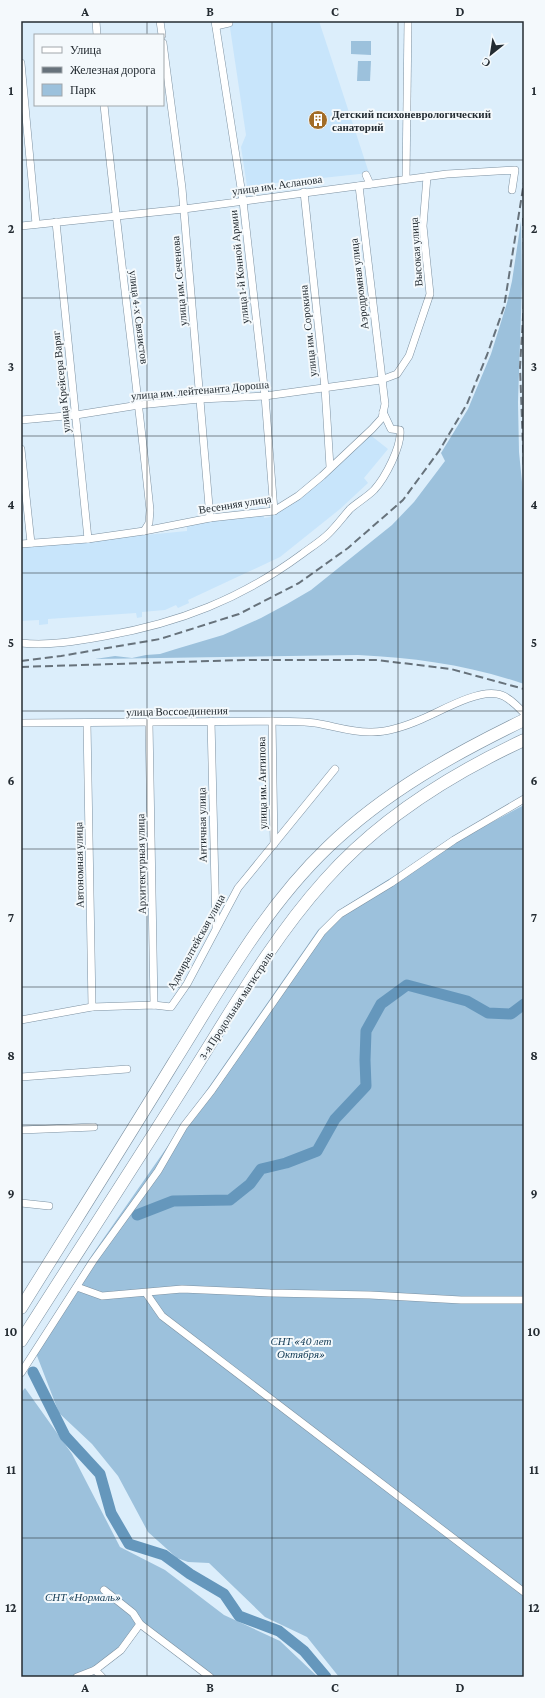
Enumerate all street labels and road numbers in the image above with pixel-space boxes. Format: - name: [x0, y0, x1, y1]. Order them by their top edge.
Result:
- street label: улица им. Асланова: [231, 173, 323, 197]
- street label: улица 1-й Конной Армии: [227, 209, 251, 324]
- street label: Высокая улица: [408, 217, 424, 287]
- street label: улица им. Сеченова: [169, 235, 189, 327]
- street label: Аэродромная улица: [347, 238, 371, 330]
- street label: улица 4-х Связистов: [127, 269, 151, 365]
- street label: улица им. Сорокина: [297, 284, 319, 378]
- street label: улица Крейсера Варяг: [50, 330, 72, 434]
- street label: улица им. лейтенанта Дороша: [130, 378, 270, 402]
- street label: Весенняя улица: [198, 492, 272, 516]
- street label: улица Воссоединения: [126, 704, 228, 718]
- street label: улица им. Антипова: [255, 737, 269, 829]
- street label: Античная улица: [195, 787, 209, 863]
- street label: Архитектурная улица: [134, 814, 148, 914]
- street label: Автономная улица: [72, 822, 86, 908]
- street label: Адмиралтейская улица: [165, 892, 227, 992]
- street label: 3-я Продольная магистраль: [196, 948, 276, 1062]

